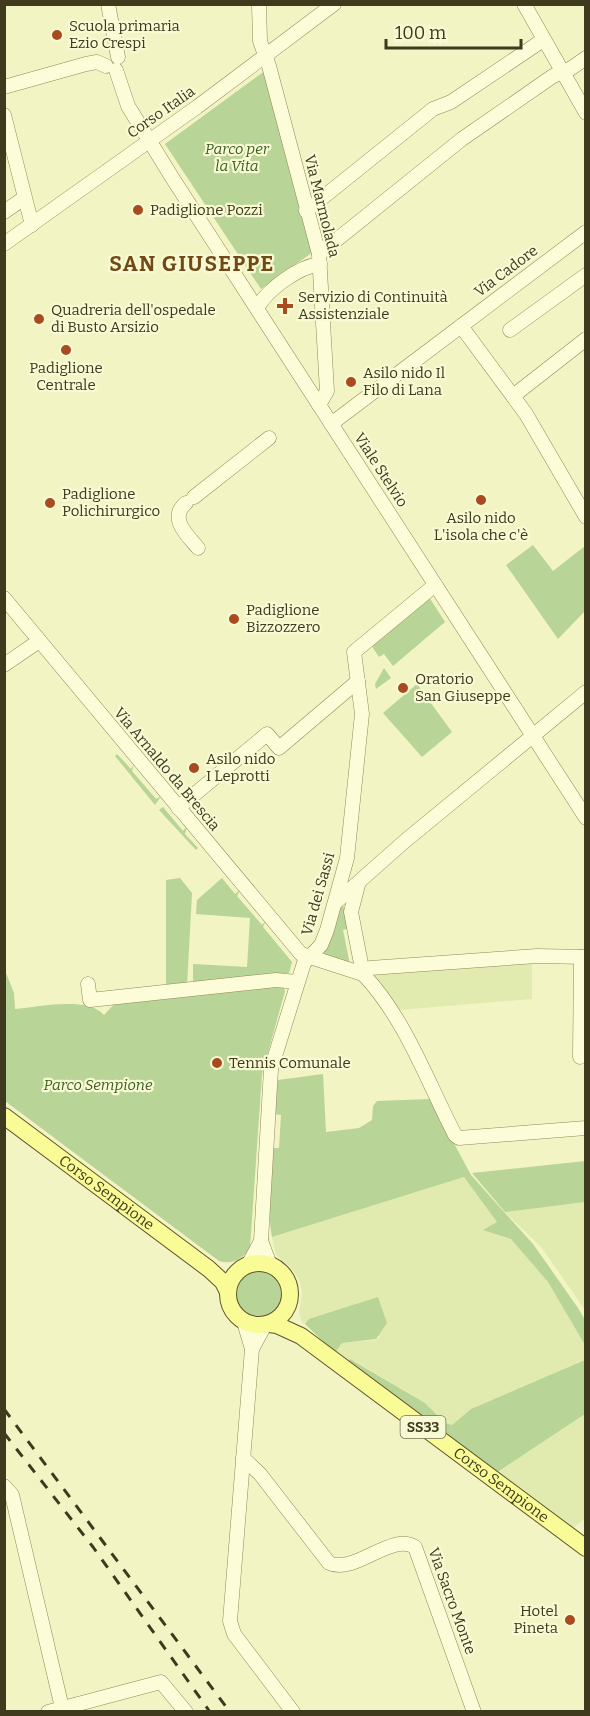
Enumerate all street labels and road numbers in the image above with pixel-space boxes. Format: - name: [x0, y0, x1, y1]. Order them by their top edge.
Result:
- street label: Corso Italia: [124, 82, 198, 142]
- street label: Via Marmolada: [301, 153, 343, 259]
- street label: Via Cadore: [471, 241, 541, 301]
- street label: Viale Stelvio: [350, 429, 412, 511]
- street label: Via Arnaldo da Brescia: [110, 704, 224, 834]
- street label: Via dei Sassi: [298, 850, 339, 938]
- street label: Corso Sempione: [55, 1151, 158, 1234]
- road number: SS33: [400, 1416, 446, 1438]
- street label: Corso Sempione: [450, 1444, 552, 1526]
- street label: Via Sacro Monte: [424, 1545, 480, 1657]

